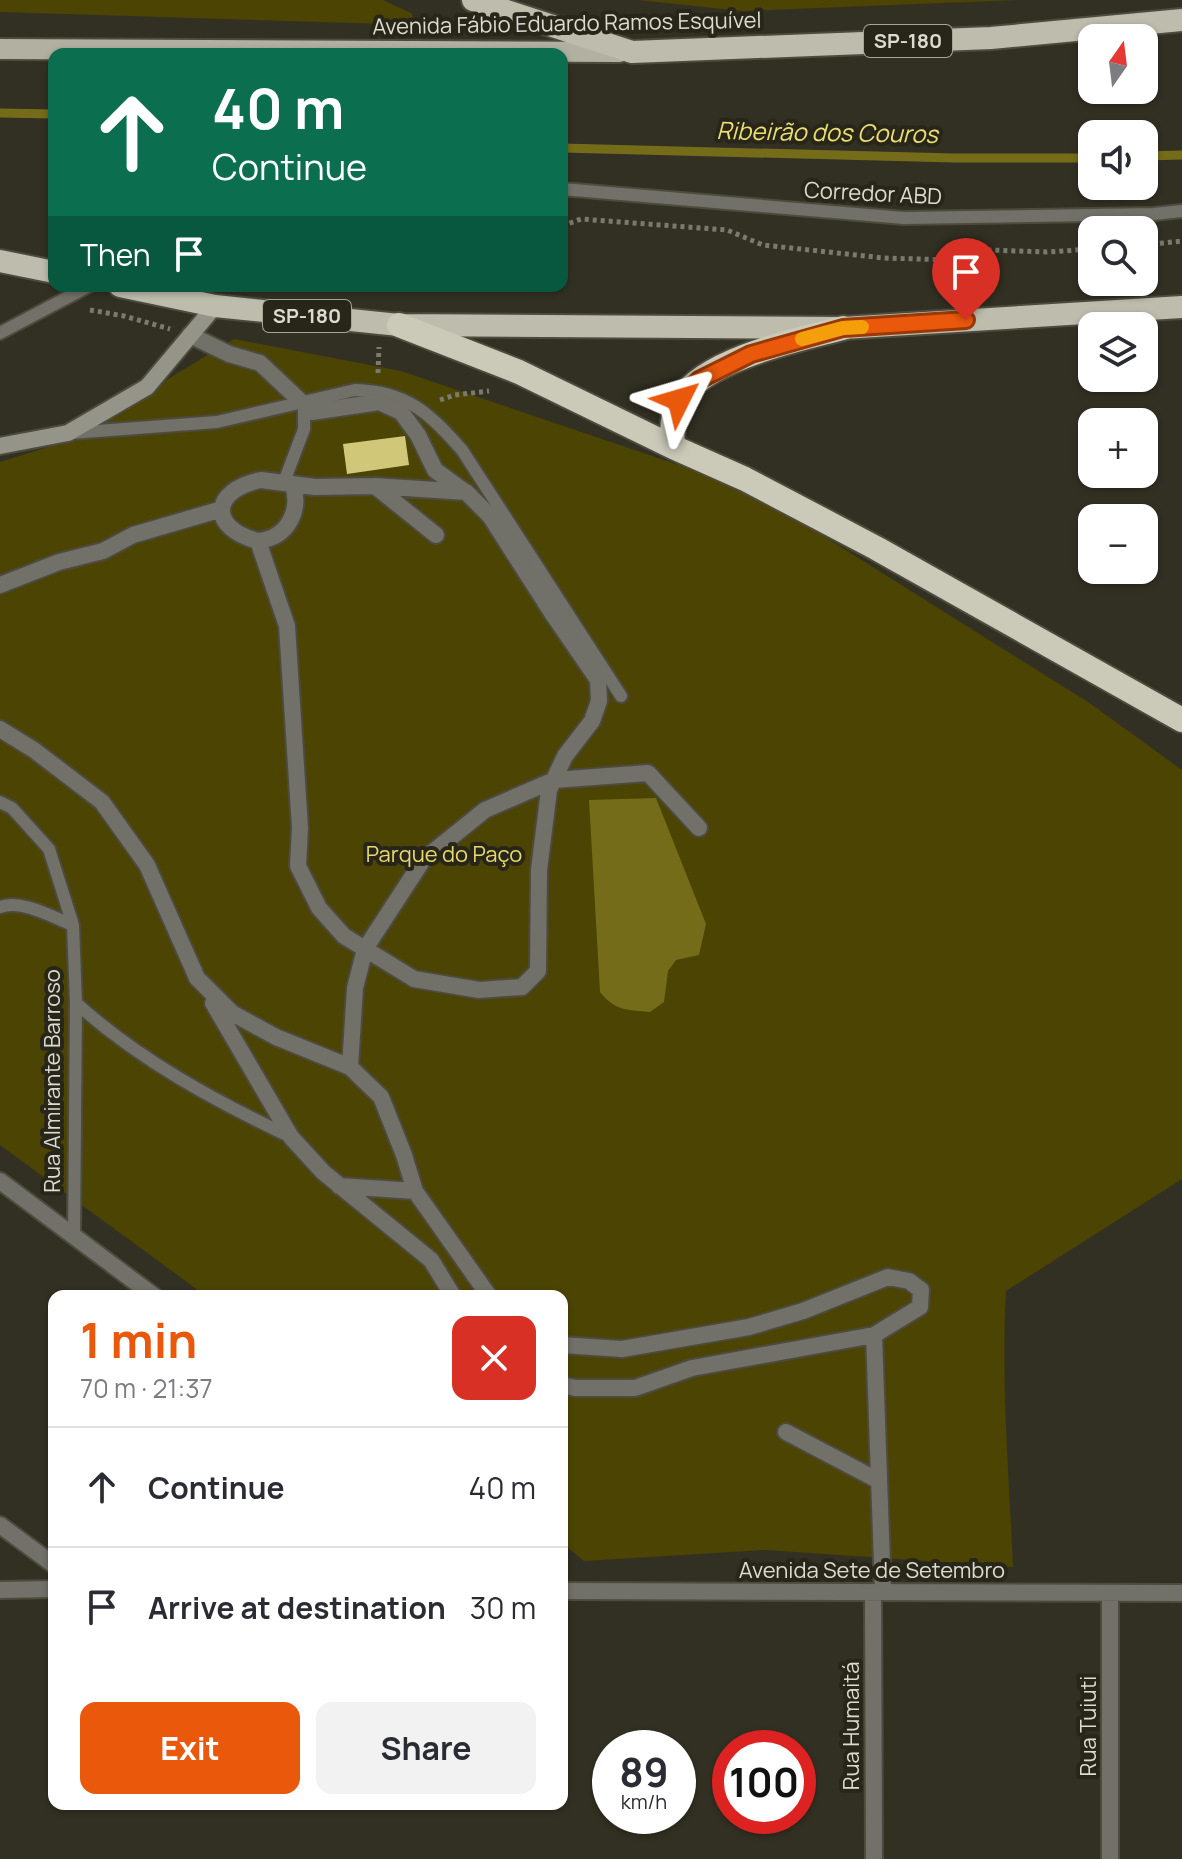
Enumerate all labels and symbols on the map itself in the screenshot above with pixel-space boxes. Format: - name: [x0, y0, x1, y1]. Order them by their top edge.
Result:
- street label: Avenida Fábio Eduardo Ramos Esquível: [372, 5, 762, 41]
- north arrow: [1078, 24, 1158, 104]
- road number: SP-180: [864, 25, 952, 57]
- water label: Ribeirão dos Couros: [716, 113, 940, 150]
- street label: Corredor ABD: [803, 174, 943, 212]
- pin: [932, 238, 1000, 320]
- road number: SP-180: [263, 300, 351, 332]
- position arrow: [637, 358, 721, 442]
- park label: Parque do Paço: [366, 839, 522, 869]
- street label: Rua Almirante Barroso: [37, 969, 67, 1193]
- street label: Avenida Sete de Setembro: [739, 1555, 1005, 1585]
- street label: Rua Humaitá: [836, 1662, 866, 1790]
- street label: Rua Tuiuti: [1073, 1676, 1103, 1776]
- speed limit sign: 100: [712, 1730, 816, 1834]

